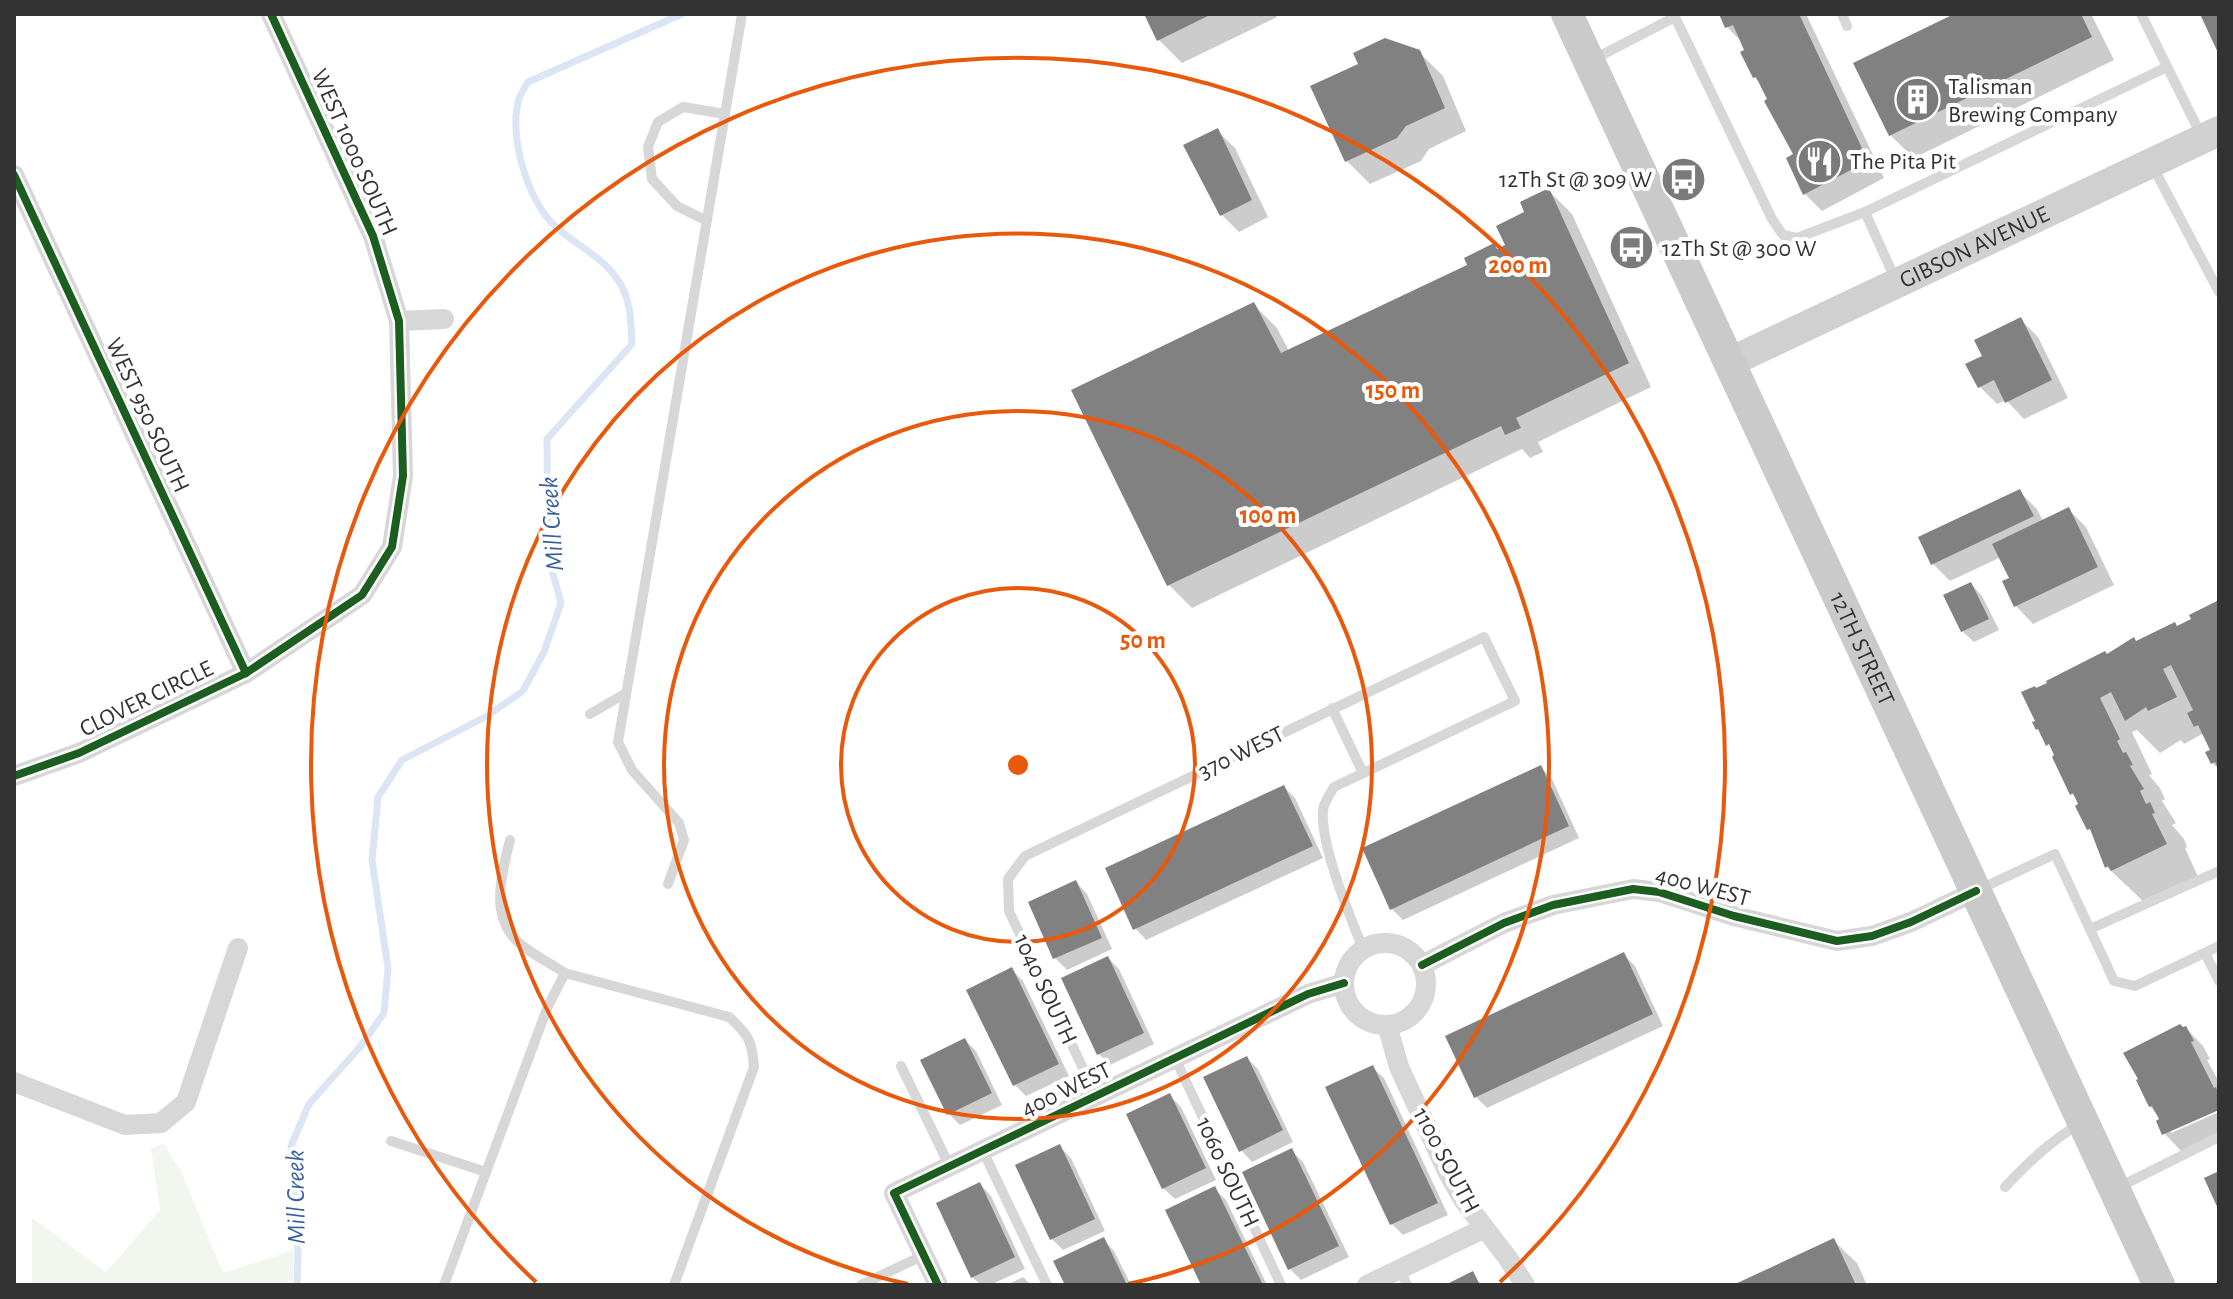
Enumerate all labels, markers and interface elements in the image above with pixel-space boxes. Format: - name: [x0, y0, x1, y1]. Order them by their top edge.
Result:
- street label: WEST 1000 SOUTH: [307, 65, 402, 239]
- place label: Talisman Brewing Company: [1948, 75, 2117, 127]
- building icon: Talisman Brewing Company: [1893, 76, 1941, 124]
- restaurant icon: The Pita Pit: [1795, 137, 1843, 185]
- place label: The Pita Pit: [1850, 150, 1956, 174]
- bus stop icon: 12Th St @ 309 W: [1659, 155, 1707, 203]
- place label: 12Th St @ 309 W: [1499, 168, 1653, 192]
- street label: GIBSON AVENUE: [1896, 202, 2053, 293]
- bus stop icon: 12Th St @ 300 W: [1607, 224, 1655, 272]
- place label: 12Th St @ 300 W: [1662, 237, 1817, 261]
- text: 200 m: [1488, 254, 1548, 278]
- street label: WEST 950 SOUTH: [101, 334, 193, 496]
- text: 150 m: [1366, 379, 1420, 403]
- water label: Mill Creek: [536, 476, 568, 572]
- text: 100 m: [1240, 504, 1296, 528]
- street label: 12TH STREET: [1825, 588, 1898, 710]
- text: 50 m: [1120, 629, 1166, 653]
- street label: CLOVER CIRCLE: [76, 656, 217, 741]
- street label: 370 WEST: [1195, 722, 1288, 784]
- centre of rings: [1004, 751, 1032, 779]
- street label: 400 WEST: [1653, 863, 1753, 911]
- street label: 1040 SOUTH: [1009, 930, 1081, 1048]
- street label: 400 WEST: [1018, 1058, 1115, 1122]
- street label: 1100 SOUTH: [1408, 1104, 1484, 1217]
- street label: 1060 SOUTH: [1191, 1114, 1263, 1231]
- water label: Mill Creek: [282, 1150, 310, 1244]

